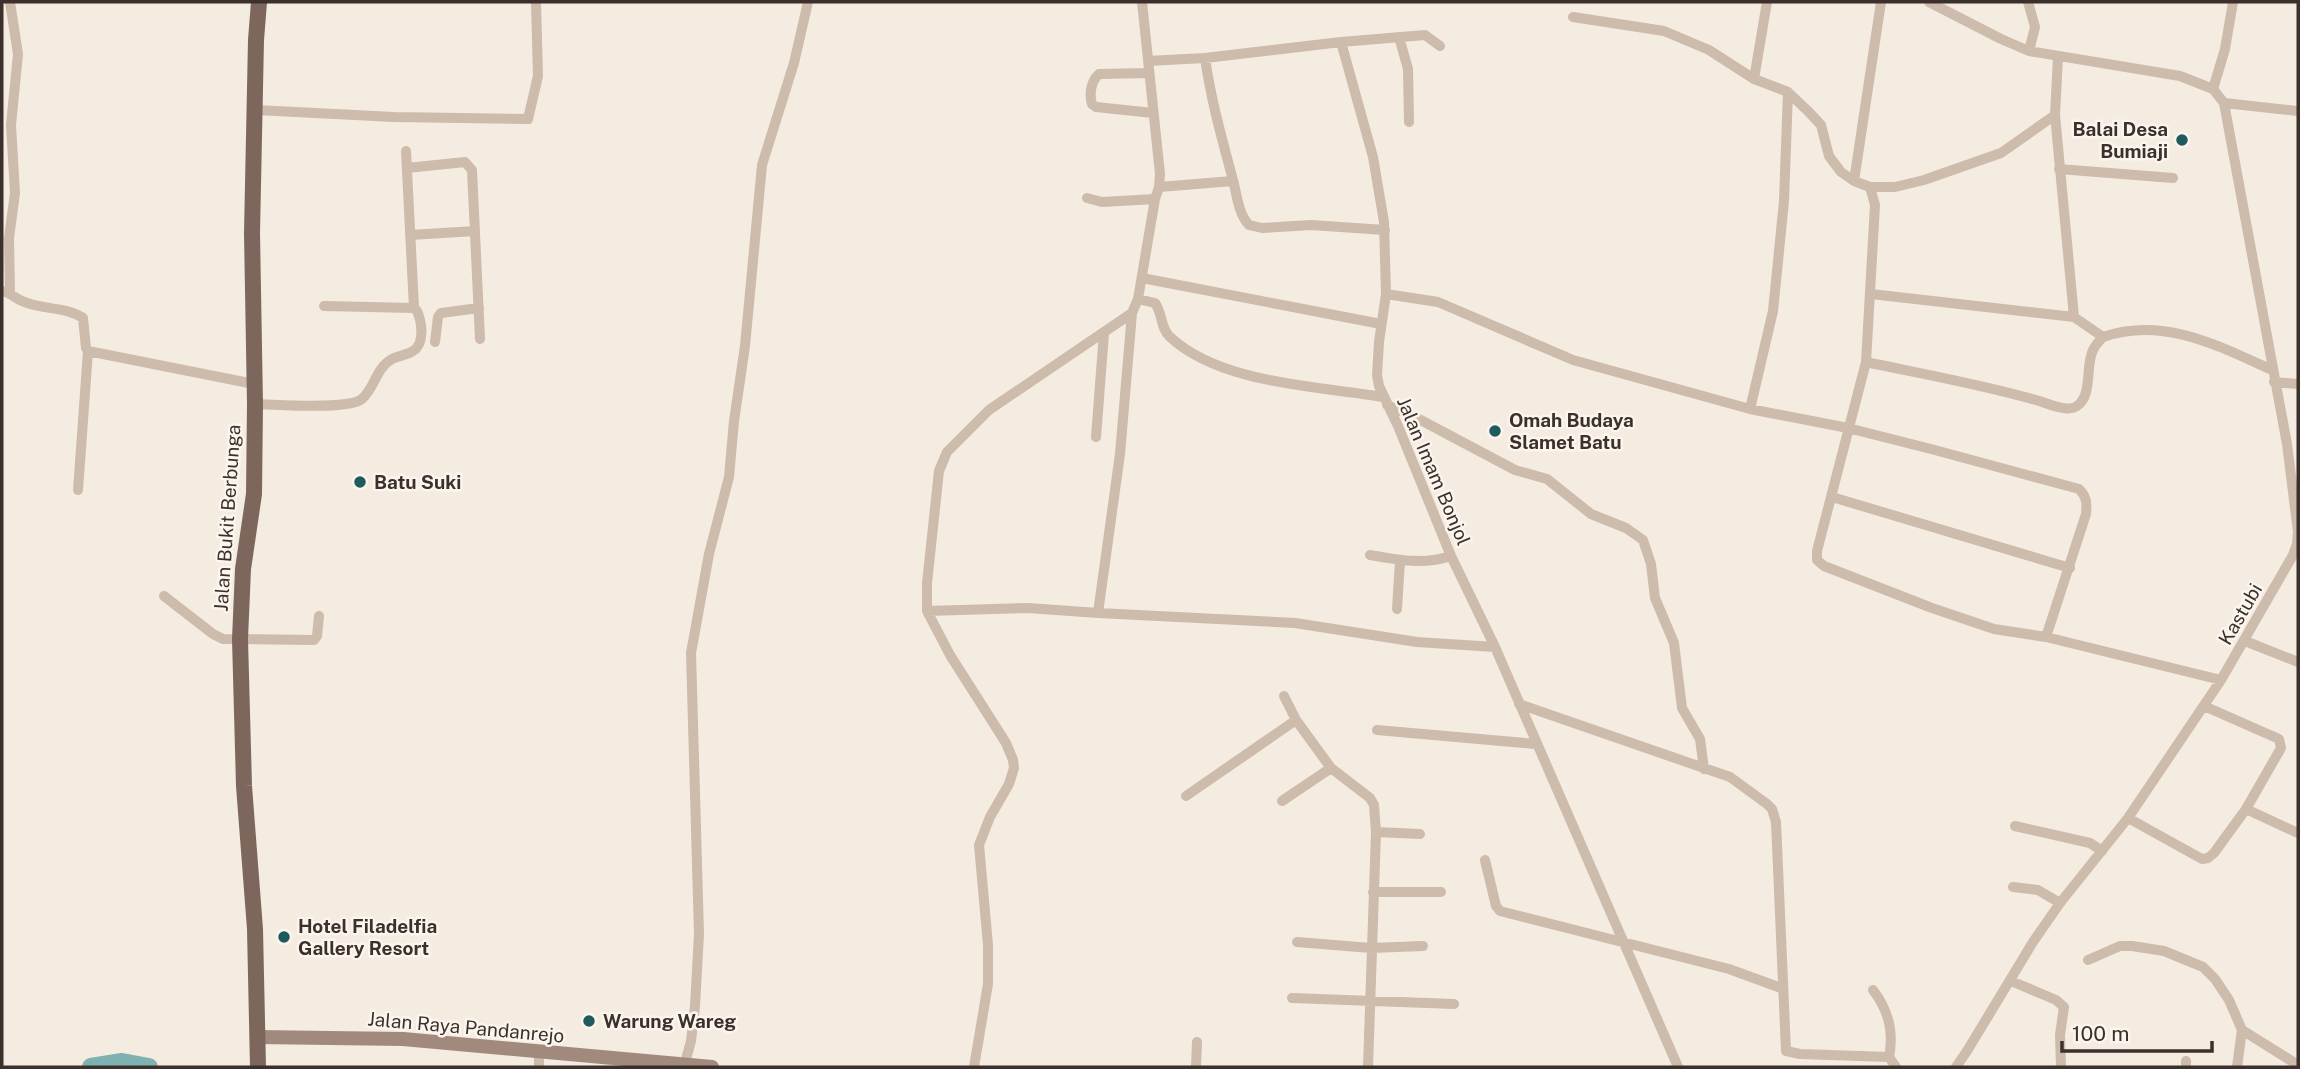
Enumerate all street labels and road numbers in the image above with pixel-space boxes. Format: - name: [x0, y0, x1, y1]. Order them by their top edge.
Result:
- street label: Jalan Imam Bonjol: [1393, 394, 1475, 548]
- street label: Jalan Bukit Berbunga: [209, 424, 245, 612]
- street label: Kastubi: [2214, 579, 2266, 649]
- street label: Jalan Raya Pandanrejo: [367, 1007, 565, 1047]

